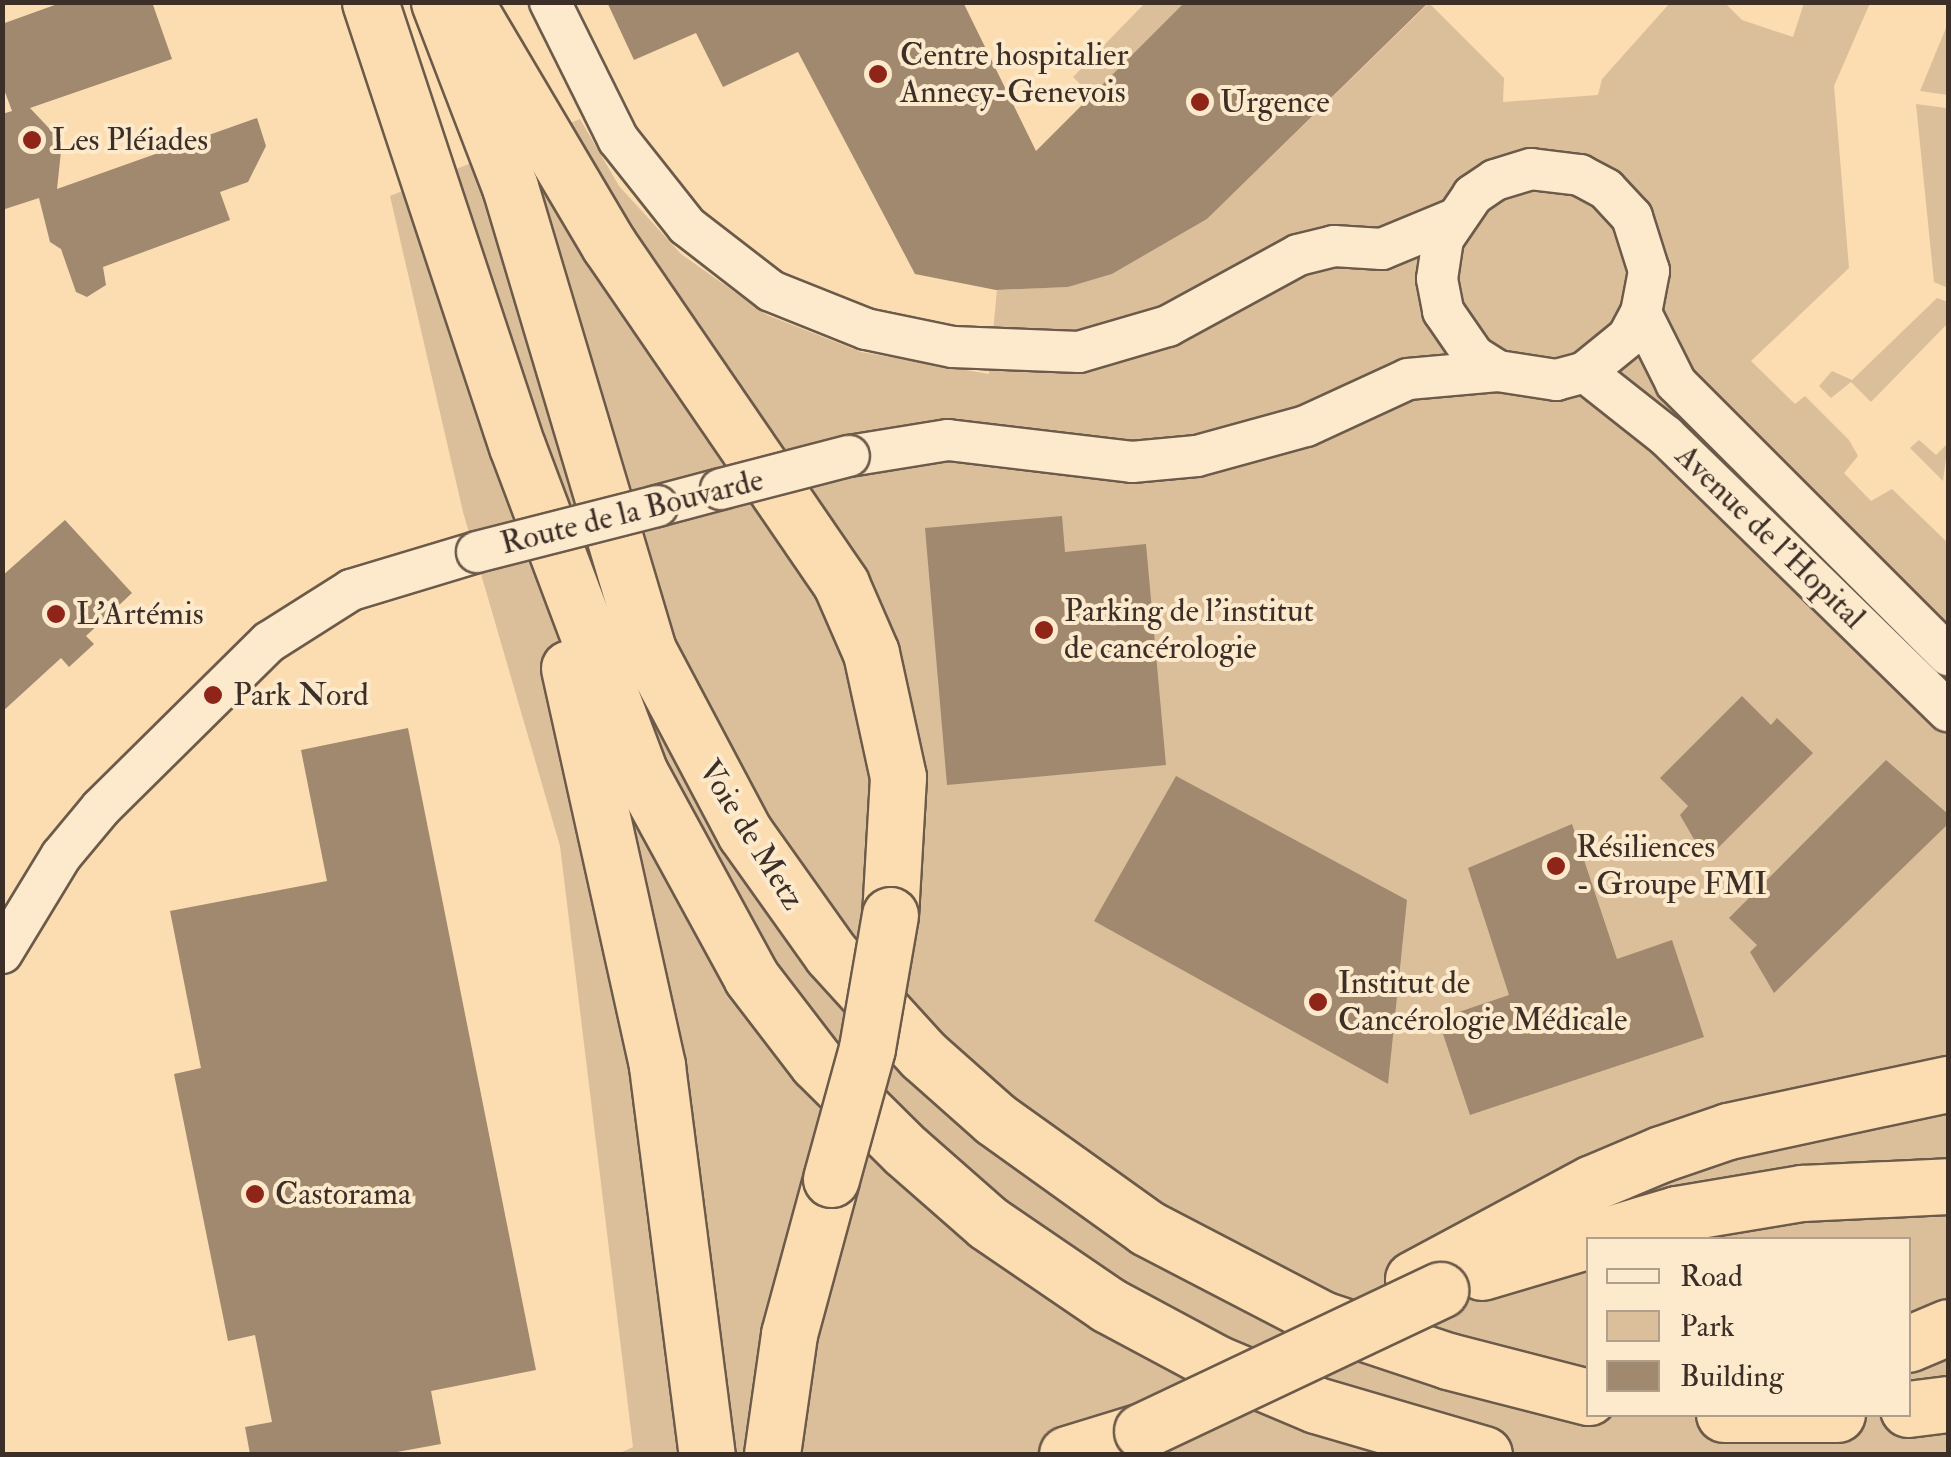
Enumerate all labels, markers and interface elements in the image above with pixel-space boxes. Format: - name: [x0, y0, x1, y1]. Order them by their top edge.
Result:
- place label: Centre hospitalier Annecy-Genevois: [900, 37, 1128, 112]
- marker: Centre hospitalier Annecy-Genevois: [865, 61, 891, 87]
- place label: Urgence: [1220, 83, 1330, 121]
- marker: Urgence: [1189, 91, 1211, 113]
- place label: Les Pléiades: [52, 121, 208, 159]
- marker: Les Pléiades: [21, 129, 43, 151]
- street label: Avenue de l'Hopital: [1667, 437, 1873, 637]
- street label: Route de la Bouvarde: [497, 461, 767, 563]
- place label: Parking de l'institut de cancérologie: [1064, 593, 1314, 668]
- place label: L'Artémis: [76, 595, 204, 633]
- marker: L'Artémis: [45, 603, 67, 625]
- marker: Parking de l'institut de cancérologie: [1033, 619, 1055, 641]
- place label: Park Nord: [233, 676, 369, 714]
- marker: Park Nord: [202, 684, 224, 706]
- street label: Voie de Metz: [690, 753, 812, 917]
- place label: Résiliences - Groupe FMI: [1576, 829, 1767, 904]
- marker: Résiliences - Groupe FMI: [1545, 855, 1567, 877]
- place label: Institut de Cancérologie Médicale: [1338, 965, 1627, 1040]
- marker: Institut de Cancérologie Médicale: [1307, 991, 1329, 1013]
- place label: Castorama: [275, 1175, 411, 1213]
- marker: Castorama: [244, 1183, 266, 1205]
- legend: [1586, 1237, 1911, 1417]
- text: Road: [1680, 1258, 1743, 1295]
- text: Park: [1680, 1308, 1735, 1345]
- text: Building: [1680, 1358, 1784, 1395]

